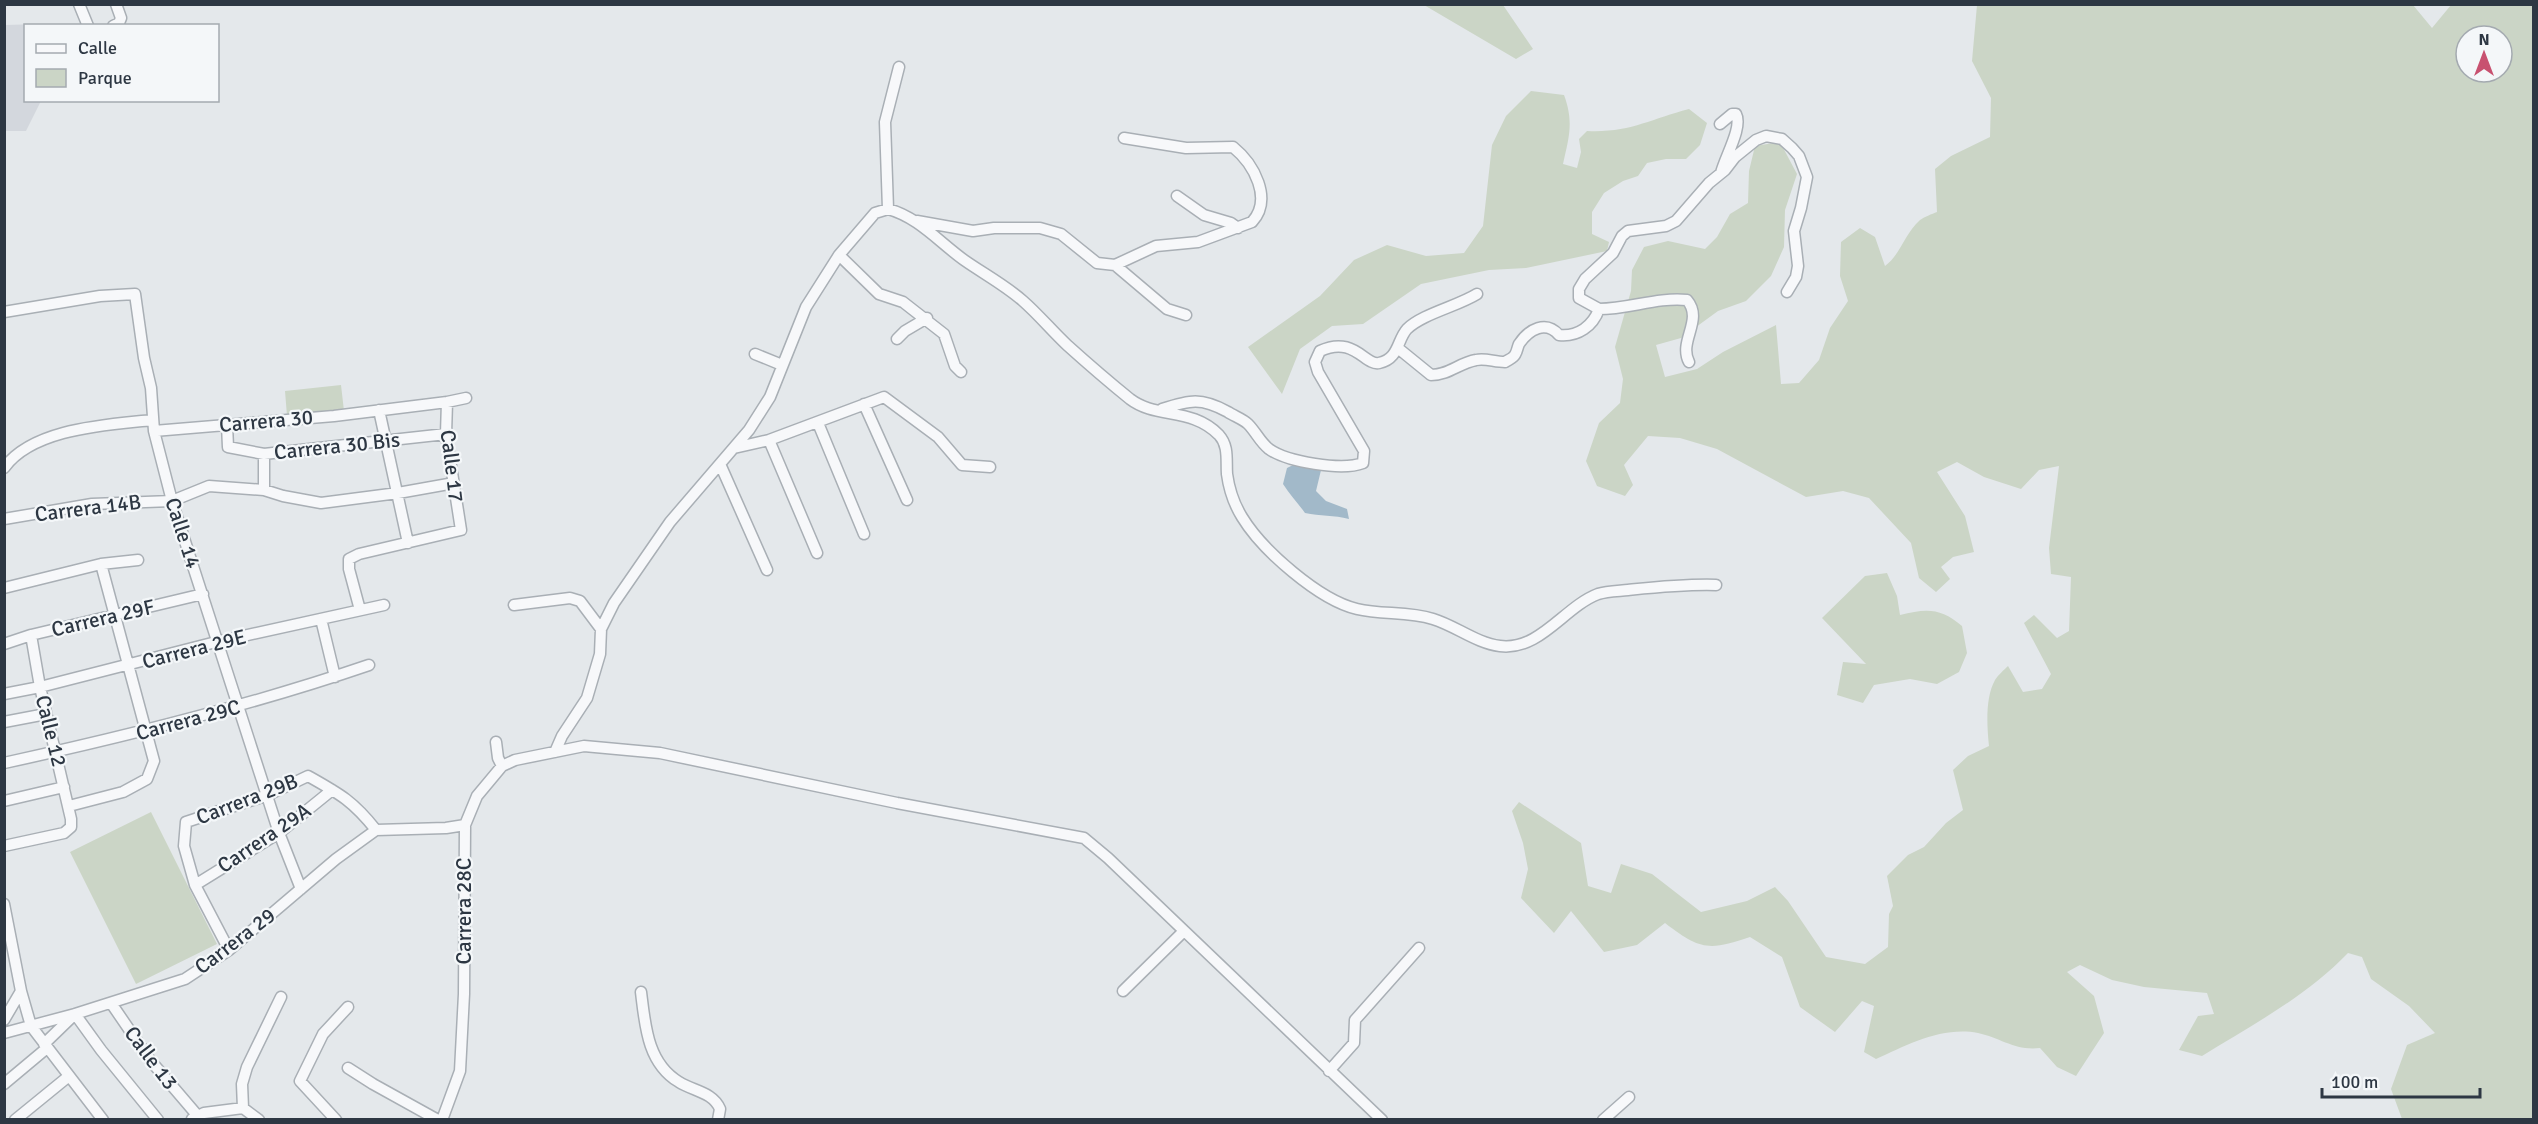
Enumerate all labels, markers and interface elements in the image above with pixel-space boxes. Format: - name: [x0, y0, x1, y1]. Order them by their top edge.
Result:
- legend: [24, 24, 219, 102]
- north arrow: [2454, 24, 2514, 84]
- text: N: [2478, 30, 2490, 50]
- text: Calle: [78, 37, 117, 59]
- text: Parque: [78, 67, 132, 89]
- street label: Carrera 30: [218, 404, 314, 438]
- street label: Carrera 30 Bis: [273, 426, 401, 466]
- street label: Calle 17: [435, 428, 469, 504]
- street label: Carrera 14B: [33, 489, 143, 527]
- street label: Calle 14: [159, 494, 207, 572]
- street label: Carrera 29F: [49, 593, 157, 643]
- street label: Carrera 29E: [139, 624, 249, 674]
- street label: Calle 12: [30, 692, 72, 770]
- street label: Carrera 29C: [133, 694, 243, 746]
- street label: Carrera 29B: [192, 768, 302, 830]
- street label: Carrera 29A: [212, 797, 316, 879]
- street label: Carrera 28C: [451, 858, 477, 964]
- street label: Carrera 29: [190, 902, 280, 980]
- street label: Calle 13: [119, 1021, 183, 1095]
- scale bar: [2322, 1061, 2480, 1099]
- text: 100 m: [2331, 1071, 2378, 1093]

